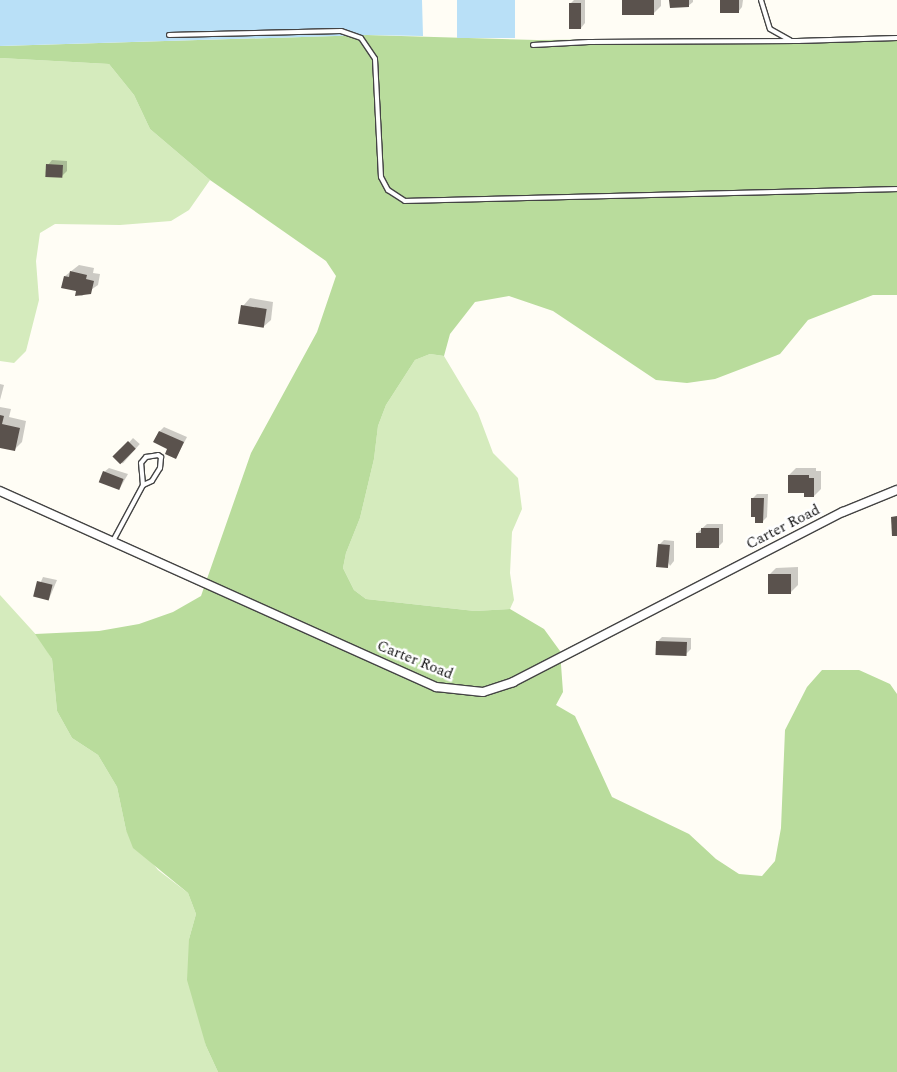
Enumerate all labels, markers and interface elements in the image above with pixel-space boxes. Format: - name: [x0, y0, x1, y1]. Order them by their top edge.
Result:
- street label: Carter Road: [743, 501, 823, 553]
- street label: Carter Road: [374, 637, 456, 683]

